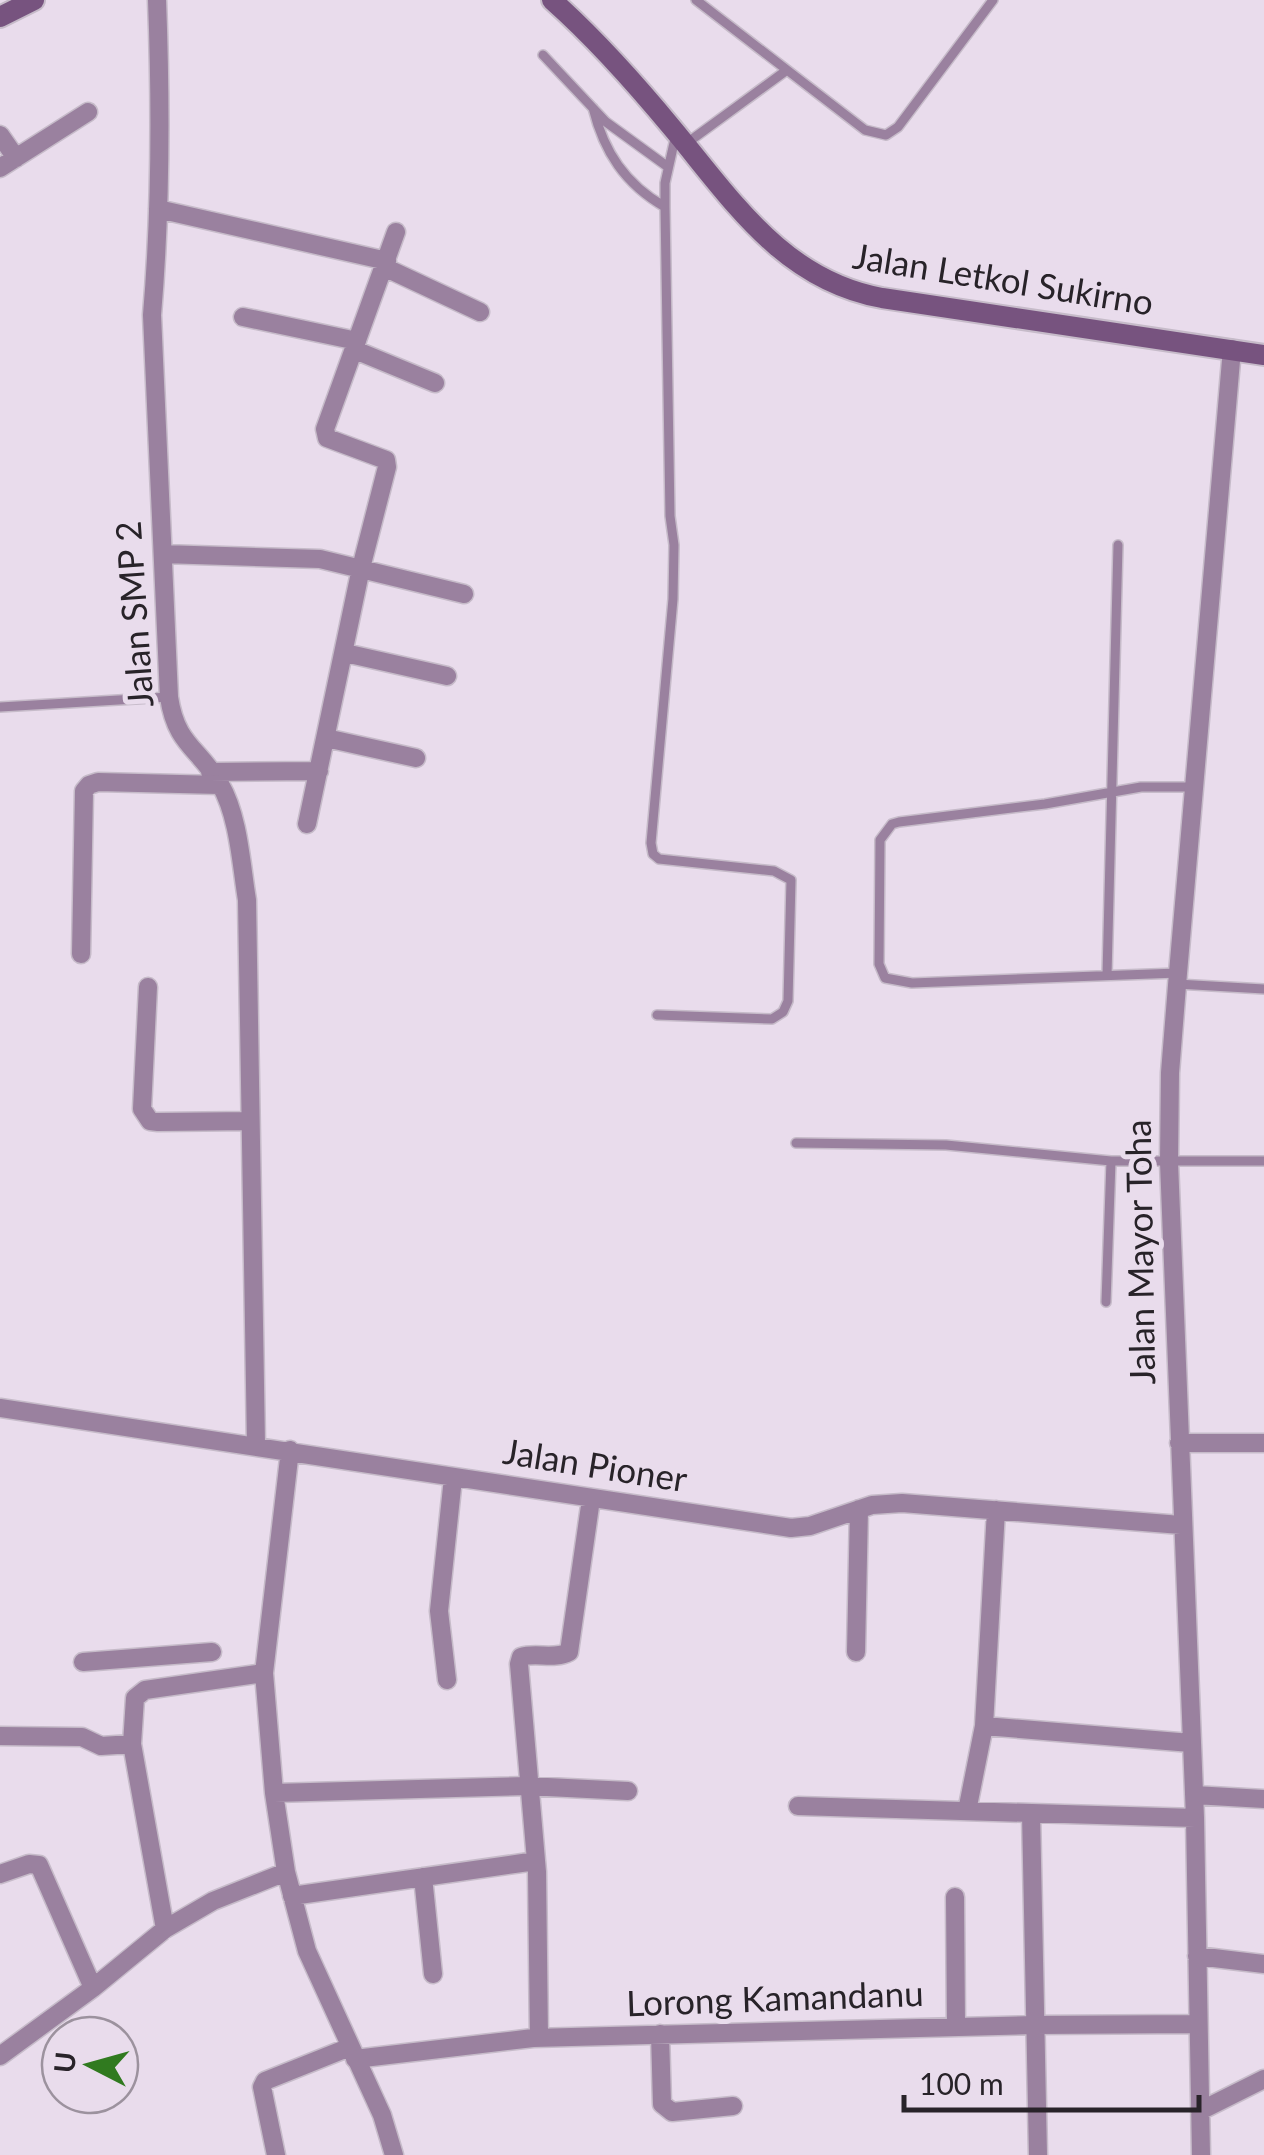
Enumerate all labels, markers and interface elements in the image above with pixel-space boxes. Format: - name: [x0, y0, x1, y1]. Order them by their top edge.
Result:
- street label: Jalan Letkol Sukirno: [850, 234, 1156, 323]
- street label: Jalan SMP 2: [106, 520, 160, 709]
- street label: Jalan Mayor Toha: [1116, 1119, 1162, 1385]
- street label: Jalan Pioner: [500, 1429, 690, 1499]
- street label: Lorong Kamandanu: [626, 1971, 924, 2023]
- north arrow: [40, 2015, 140, 2115]
- text: U: [46, 2050, 82, 2074]
- scale bar: [904, 2050, 1199, 2112]
- text: 100 m: [919, 2065, 1004, 2101]

